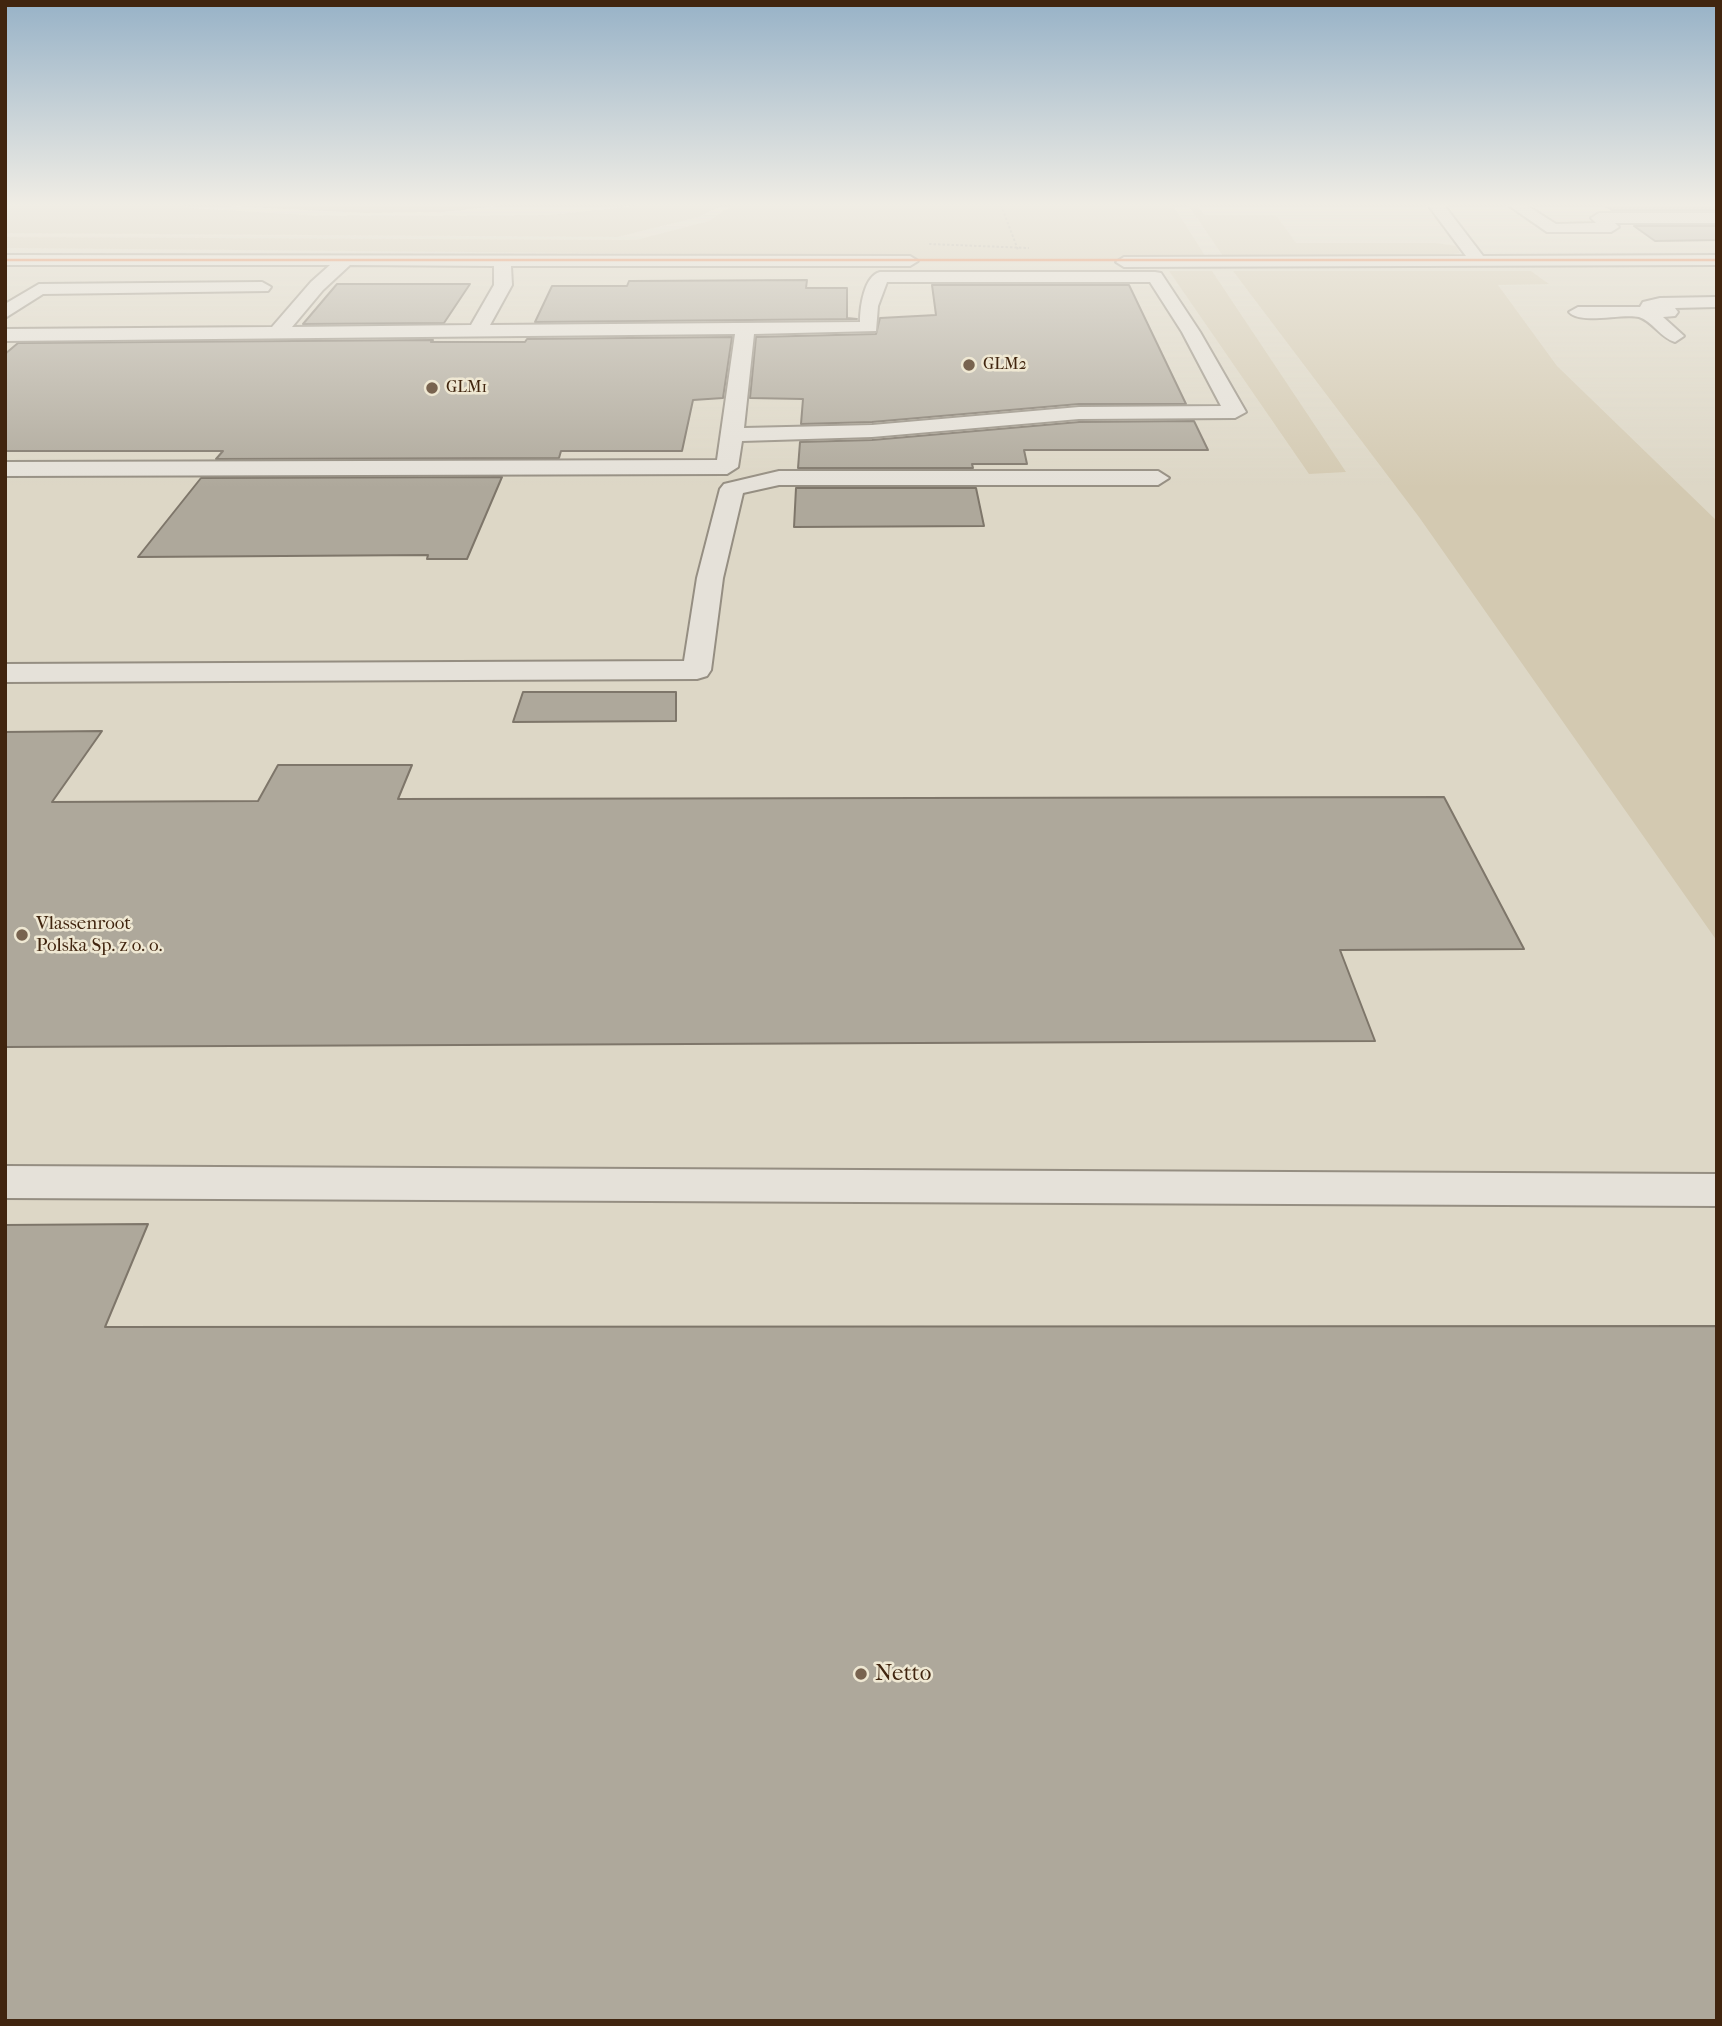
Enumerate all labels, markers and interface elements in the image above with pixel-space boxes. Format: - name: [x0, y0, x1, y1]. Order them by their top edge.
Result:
- place label: GLM2: [983, 355, 1027, 375]
- marker: GLM2: [961, 357, 977, 373]
- place label: GLM1: [446, 378, 487, 398]
- marker: GLM1: [424, 380, 440, 396]
- place label: Vlassenroot Polska Sp. z o. o.: [36, 913, 162, 957]
- marker: Vlassenroot Polska Sp. z o. o.: [14, 927, 30, 943]
- place label: Netto: [875, 1660, 931, 1688]
- marker: Netto: [853, 1666, 869, 1682]

